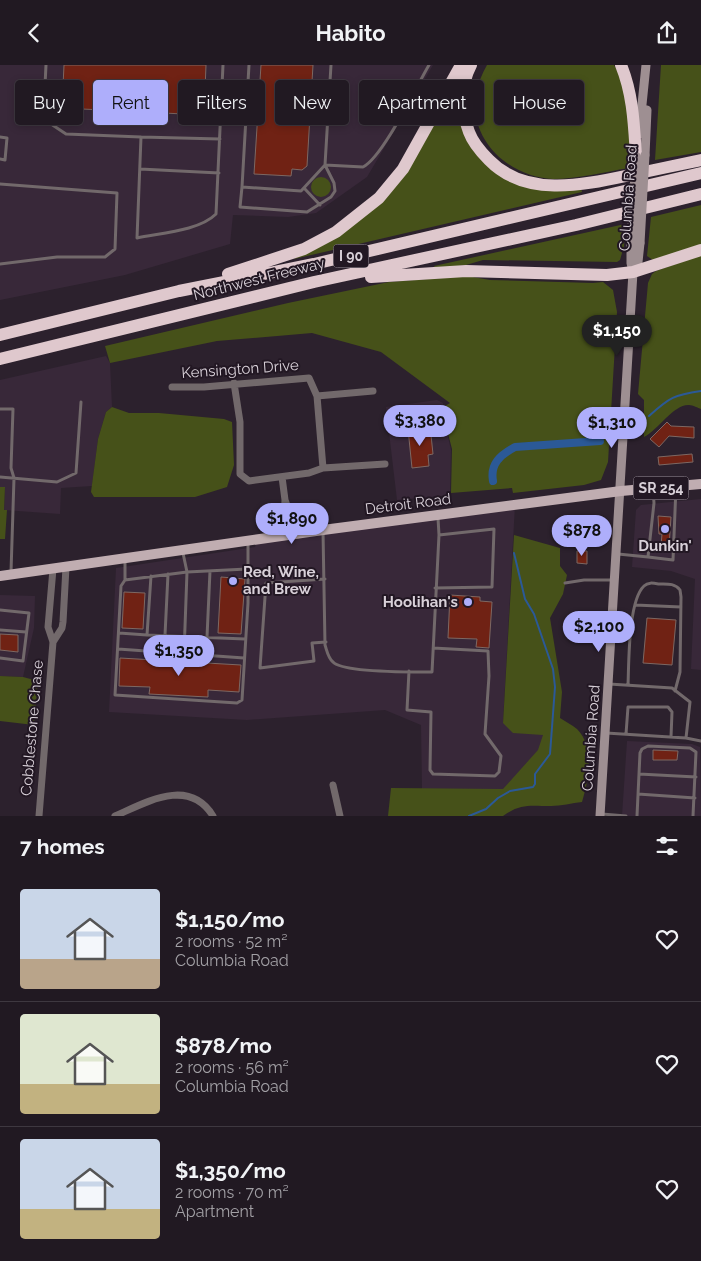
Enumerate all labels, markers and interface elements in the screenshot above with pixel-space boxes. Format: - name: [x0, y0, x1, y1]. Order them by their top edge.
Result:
- icon: back: [20, 19, 48, 47]
- icon: share: [653, 19, 681, 47]
- text: Habito: [315, 20, 386, 46]
- chip: Buy: [15, 80, 83, 125]
- chip: Rent: [93, 80, 168, 125]
- chip: Filters: [178, 80, 265, 125]
- chip: New: [275, 80, 349, 125]
- chip: Apartment: [359, 80, 484, 125]
- chip: House: [494, 80, 584, 125]
- street label: Columbia Road: [615, 144, 641, 252]
- road number: I 90: [334, 245, 368, 267]
- street label: Northwest Freeway: [191, 254, 327, 304]
- pin: $1,150: [576, 315, 658, 357]
- text: $1,150: [593, 321, 641, 340]
- street label: Kensington Drive: [181, 356, 299, 382]
- pin: $3,380: [379, 405, 461, 447]
- pin: $1,310: [571, 407, 653, 449]
- text: $3,380: [394, 411, 446, 430]
- text: $1,310: [588, 413, 636, 432]
- road number: SR 254: [634, 477, 688, 499]
- street label: Detroit Road: [364, 490, 452, 518]
- pin: $1,890: [251, 503, 333, 545]
- text: $1,890: [267, 509, 317, 528]
- pin: $878: [552, 515, 612, 557]
- text: $878: [563, 521, 601, 540]
- marker: Dunkin': [659, 523, 671, 535]
- place label: Dunkin': [638, 537, 692, 555]
- place label: Red, Wine, and Brew: [243, 563, 319, 598]
- marker: Red, Wine, and Brew: [227, 575, 239, 587]
- place label: Hoolihan's: [383, 593, 458, 611]
- marker: Hoolihan's: [462, 596, 474, 608]
- pin: $2,100: [558, 611, 640, 653]
- text: $2,100: [574, 617, 624, 636]
- pin: $1,350: [138, 635, 220, 677]
- text: $1,350: [154, 641, 204, 660]
- street label: Cobblestone Chase: [17, 659, 47, 797]
- street label: Columbia Road: [578, 684, 604, 792]
- icon: filters: [653, 832, 681, 860]
- text: 7 homes: [20, 834, 105, 859]
- text: $1,150/mo: [175, 907, 285, 932]
- icon: home: [60, 909, 120, 969]
- icon: heart: [653, 925, 681, 953]
- text: 2 rooms · 52 m²: [175, 932, 287, 951]
- text: Columbia Road: [175, 951, 289, 970]
- text: $878/mo: [175, 1033, 272, 1058]
- icon: home: [60, 1034, 120, 1094]
- icon: heart: [653, 1050, 681, 1078]
- text: 2 rooms · 56 m²: [175, 1058, 289, 1077]
- text: Columbia Road: [175, 1077, 289, 1096]
- text: $1,350/mo: [175, 1158, 286, 1183]
- icon: home: [60, 1159, 120, 1219]
- icon: heart: [653, 1175, 681, 1203]
- text: 2 rooms · 70 m²: [175, 1183, 289, 1202]
- text: Apartment: [175, 1202, 254, 1221]

